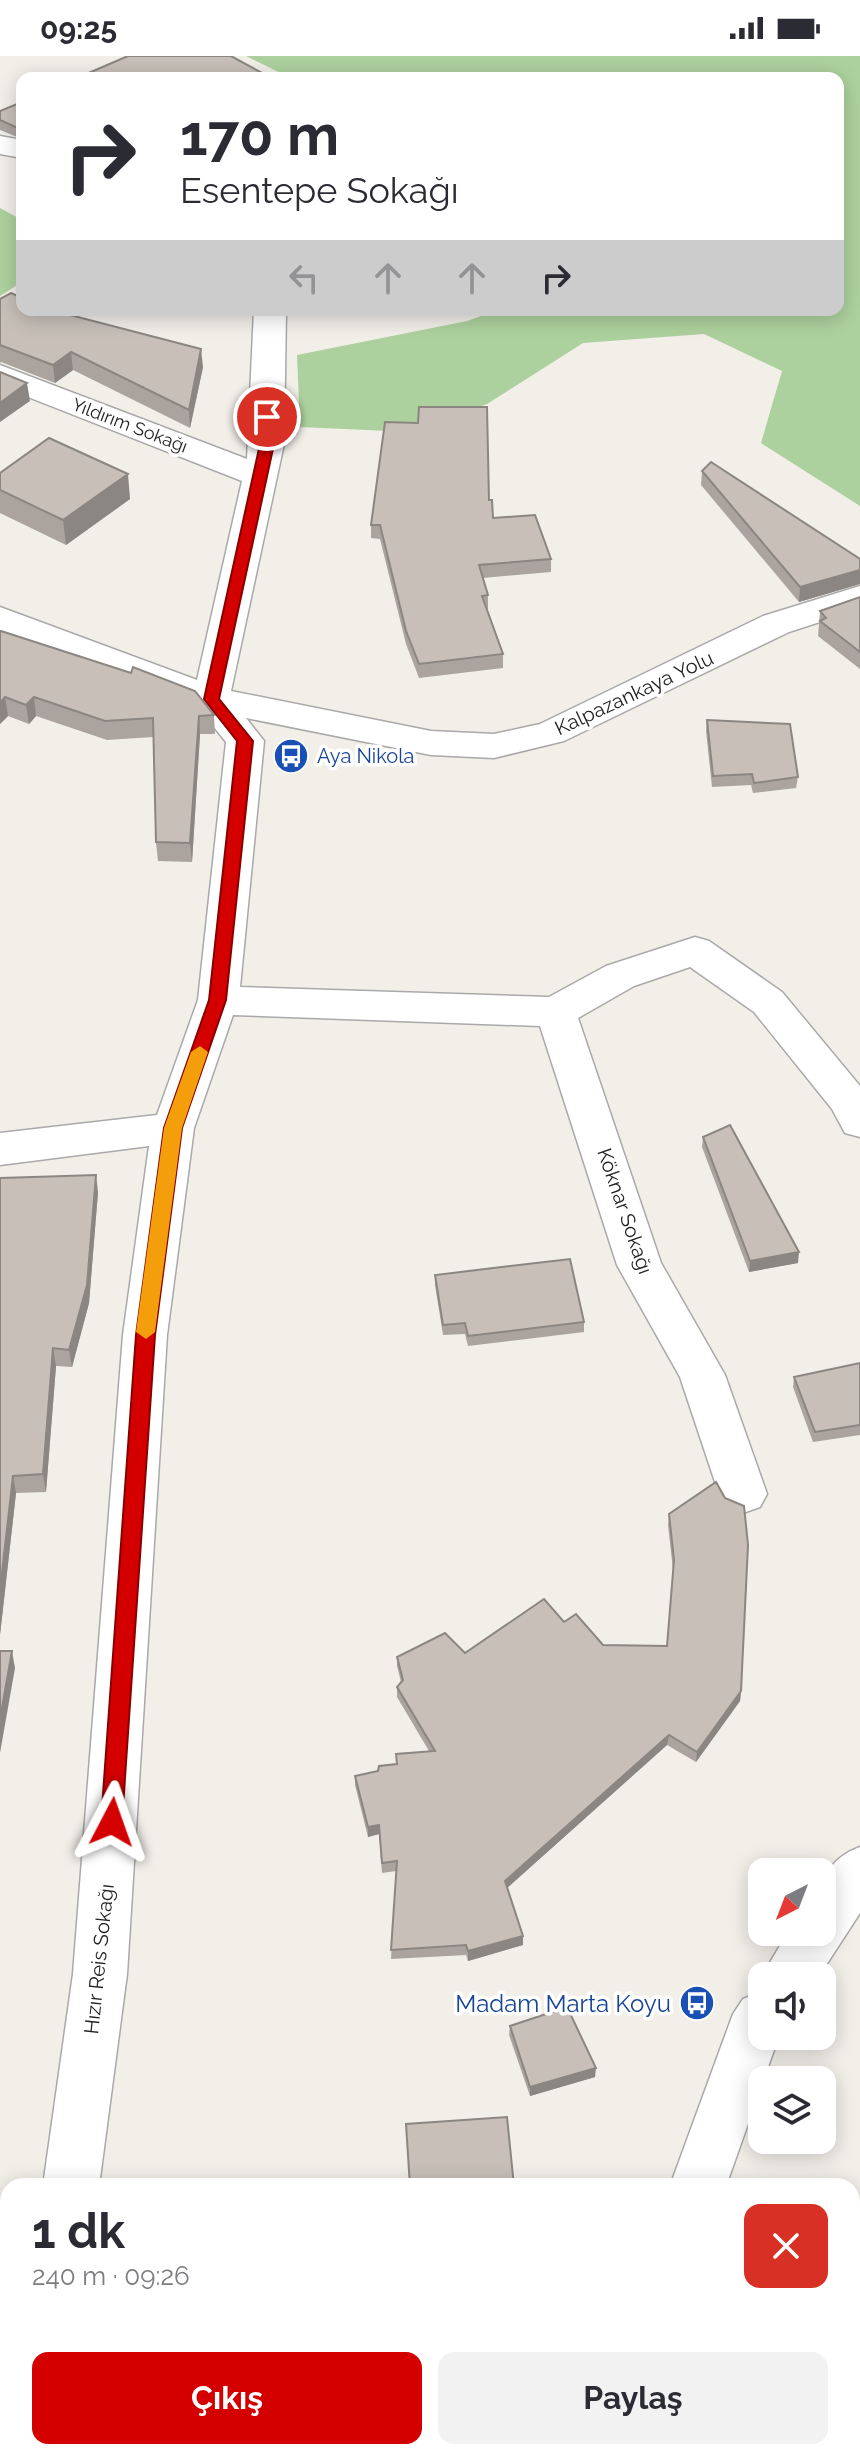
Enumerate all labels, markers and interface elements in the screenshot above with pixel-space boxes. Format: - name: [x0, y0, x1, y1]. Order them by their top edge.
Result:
- text: 09:25: [40, 11, 117, 46]
- text: 170 m: [180, 102, 339, 168]
- icon: right: [48, 104, 152, 208]
- text: Esentepe Sokağı: [180, 169, 459, 211]
- icon: left: [282, 256, 326, 300]
- icon: ahead: [366, 256, 410, 300]
- icon: ahead: [450, 256, 494, 300]
- icon: right: [534, 256, 578, 300]
- pin: [233, 383, 301, 451]
- street label: Yıldırım Sokağı: [69, 393, 191, 457]
- icon: arrive: [245, 395, 289, 439]
- street label: Kalpazankaya Yolu: [551, 646, 717, 740]
- bus stop icon: Aya Nikola: [272, 737, 310, 775]
- place label: Aya Nikola: [317, 744, 415, 768]
- street label: Köknar Sokağı: [592, 1145, 658, 1277]
- position arrow: [70, 1780, 154, 1864]
- north arrow: [748, 1858, 836, 1946]
- map controls: [748, 1858, 836, 2154]
- street label: Hızır Reis Sokağı: [79, 1883, 119, 2035]
- button: sound: [748, 1962, 836, 2050]
- bus stop icon: Madam Marta Koyu: [678, 1984, 716, 2022]
- place label: Madam Marta Koyu: [455, 1989, 671, 2018]
- button: layers: [748, 2066, 836, 2154]
- text: 1 dk: [32, 2203, 125, 2259]
- button: close: [744, 2204, 828, 2288]
- text: 240 m · 09:26: [32, 2261, 190, 2291]
- button: Çıkış: [32, 2352, 422, 2444]
- button: Paylaş: [438, 2352, 828, 2444]

